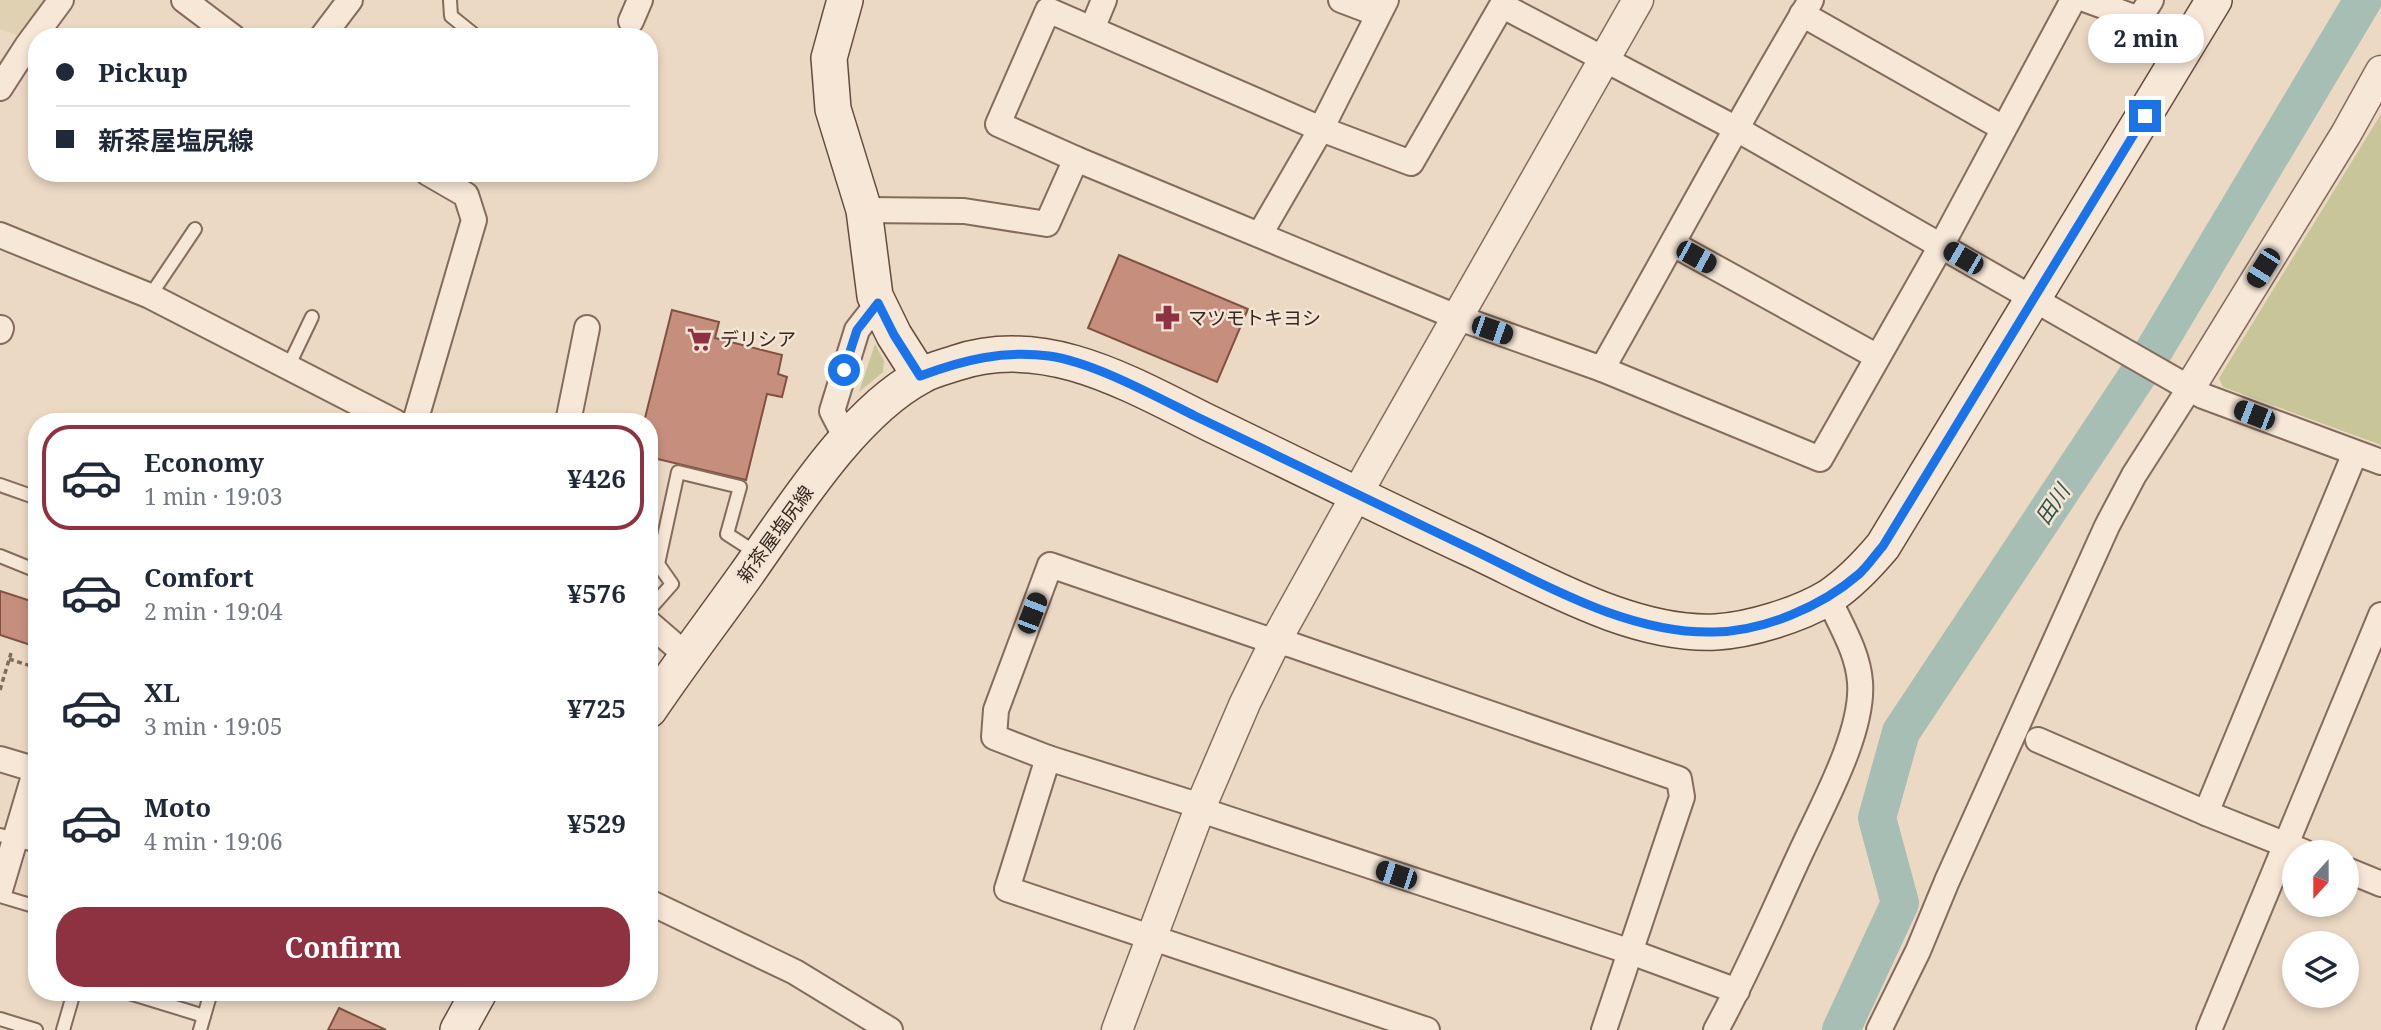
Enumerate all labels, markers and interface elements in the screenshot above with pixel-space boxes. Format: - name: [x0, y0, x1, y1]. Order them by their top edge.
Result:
- callout: 2 min: [2087, 15, 2203, 64]
- text: 2 min: [2113, 22, 2179, 54]
- text: Pickup: [98, 54, 188, 90]
- route end: [2129, 100, 2161, 132]
- text: 新茶屋塩尻線: [98, 122, 254, 158]
- car: [1673, 238, 1720, 276]
- car: [1940, 238, 1987, 278]
- car: [2243, 245, 2284, 291]
- pharmacy icon: マツモトキヨシ: [1154, 304, 1182, 332]
- place label: マツモトキヨシ: [1188, 305, 1321, 331]
- car: [1469, 313, 1516, 347]
- supermarket icon: デリシア: [686, 325, 714, 353]
- place label: デリシア: [720, 326, 796, 352]
- route start: [828, 354, 860, 386]
- car: [2231, 398, 2278, 432]
- text: Economy: [144, 444, 264, 480]
- icon: car: [60, 446, 123, 509]
- text: ¥426: [567, 460, 626, 496]
- water label: 田川: [2029, 477, 2076, 529]
- text: 1 min · 19:03: [144, 480, 282, 512]
- street label: 新茶屋塩尻線: [731, 480, 819, 588]
- text: Comfort: [144, 559, 254, 595]
- icon: car: [60, 561, 123, 624]
- text: ¥576: [567, 575, 626, 611]
- car: [1015, 590, 1050, 636]
- text: 2 min · 19:04: [144, 595, 282, 627]
- text: XL: [144, 674, 180, 710]
- icon: car: [60, 676, 123, 739]
- text: ¥725: [567, 690, 626, 726]
- text: 3 min · 19:05: [144, 710, 282, 742]
- text: Moto: [144, 789, 211, 825]
- icon: car: [60, 791, 123, 854]
- text: ¥529: [567, 805, 626, 841]
- text: 4 min · 19:06: [144, 825, 282, 857]
- north arrow: [2282, 840, 2359, 917]
- map controls: [2282, 840, 2359, 1008]
- car: [1373, 859, 1420, 891]
- button: Confirm: [56, 907, 630, 987]
- button: layers: [2282, 931, 2359, 1008]

